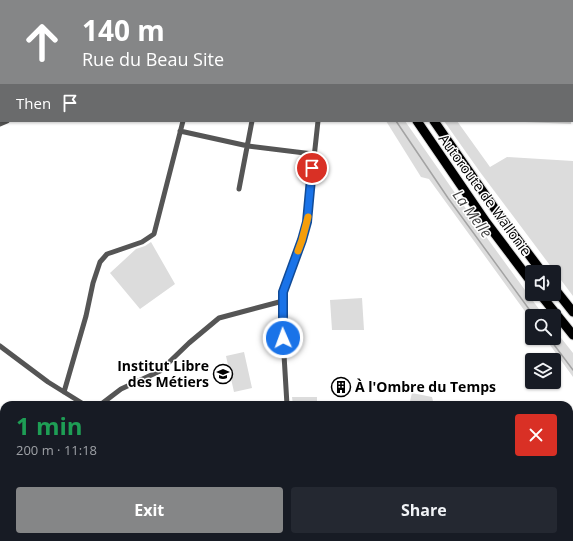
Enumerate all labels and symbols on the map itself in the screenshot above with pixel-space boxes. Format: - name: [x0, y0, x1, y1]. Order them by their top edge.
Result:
- street label: Autoroute de Wallonie: [435, 130, 536, 260]
- pin: [295, 151, 329, 185]
- water label: La Melle: [449, 185, 497, 242]
- position arrow: [262, 317, 304, 359]
- place label: Institut Libre des Métiers: [117, 356, 209, 391]
- school or university icon: Institut Libre des Métiers: [212, 363, 234, 385]
- building icon: À l'Ombre du Temps: [330, 376, 352, 398]
- place label: À l'Ombre du Temps: [355, 377, 496, 396]

